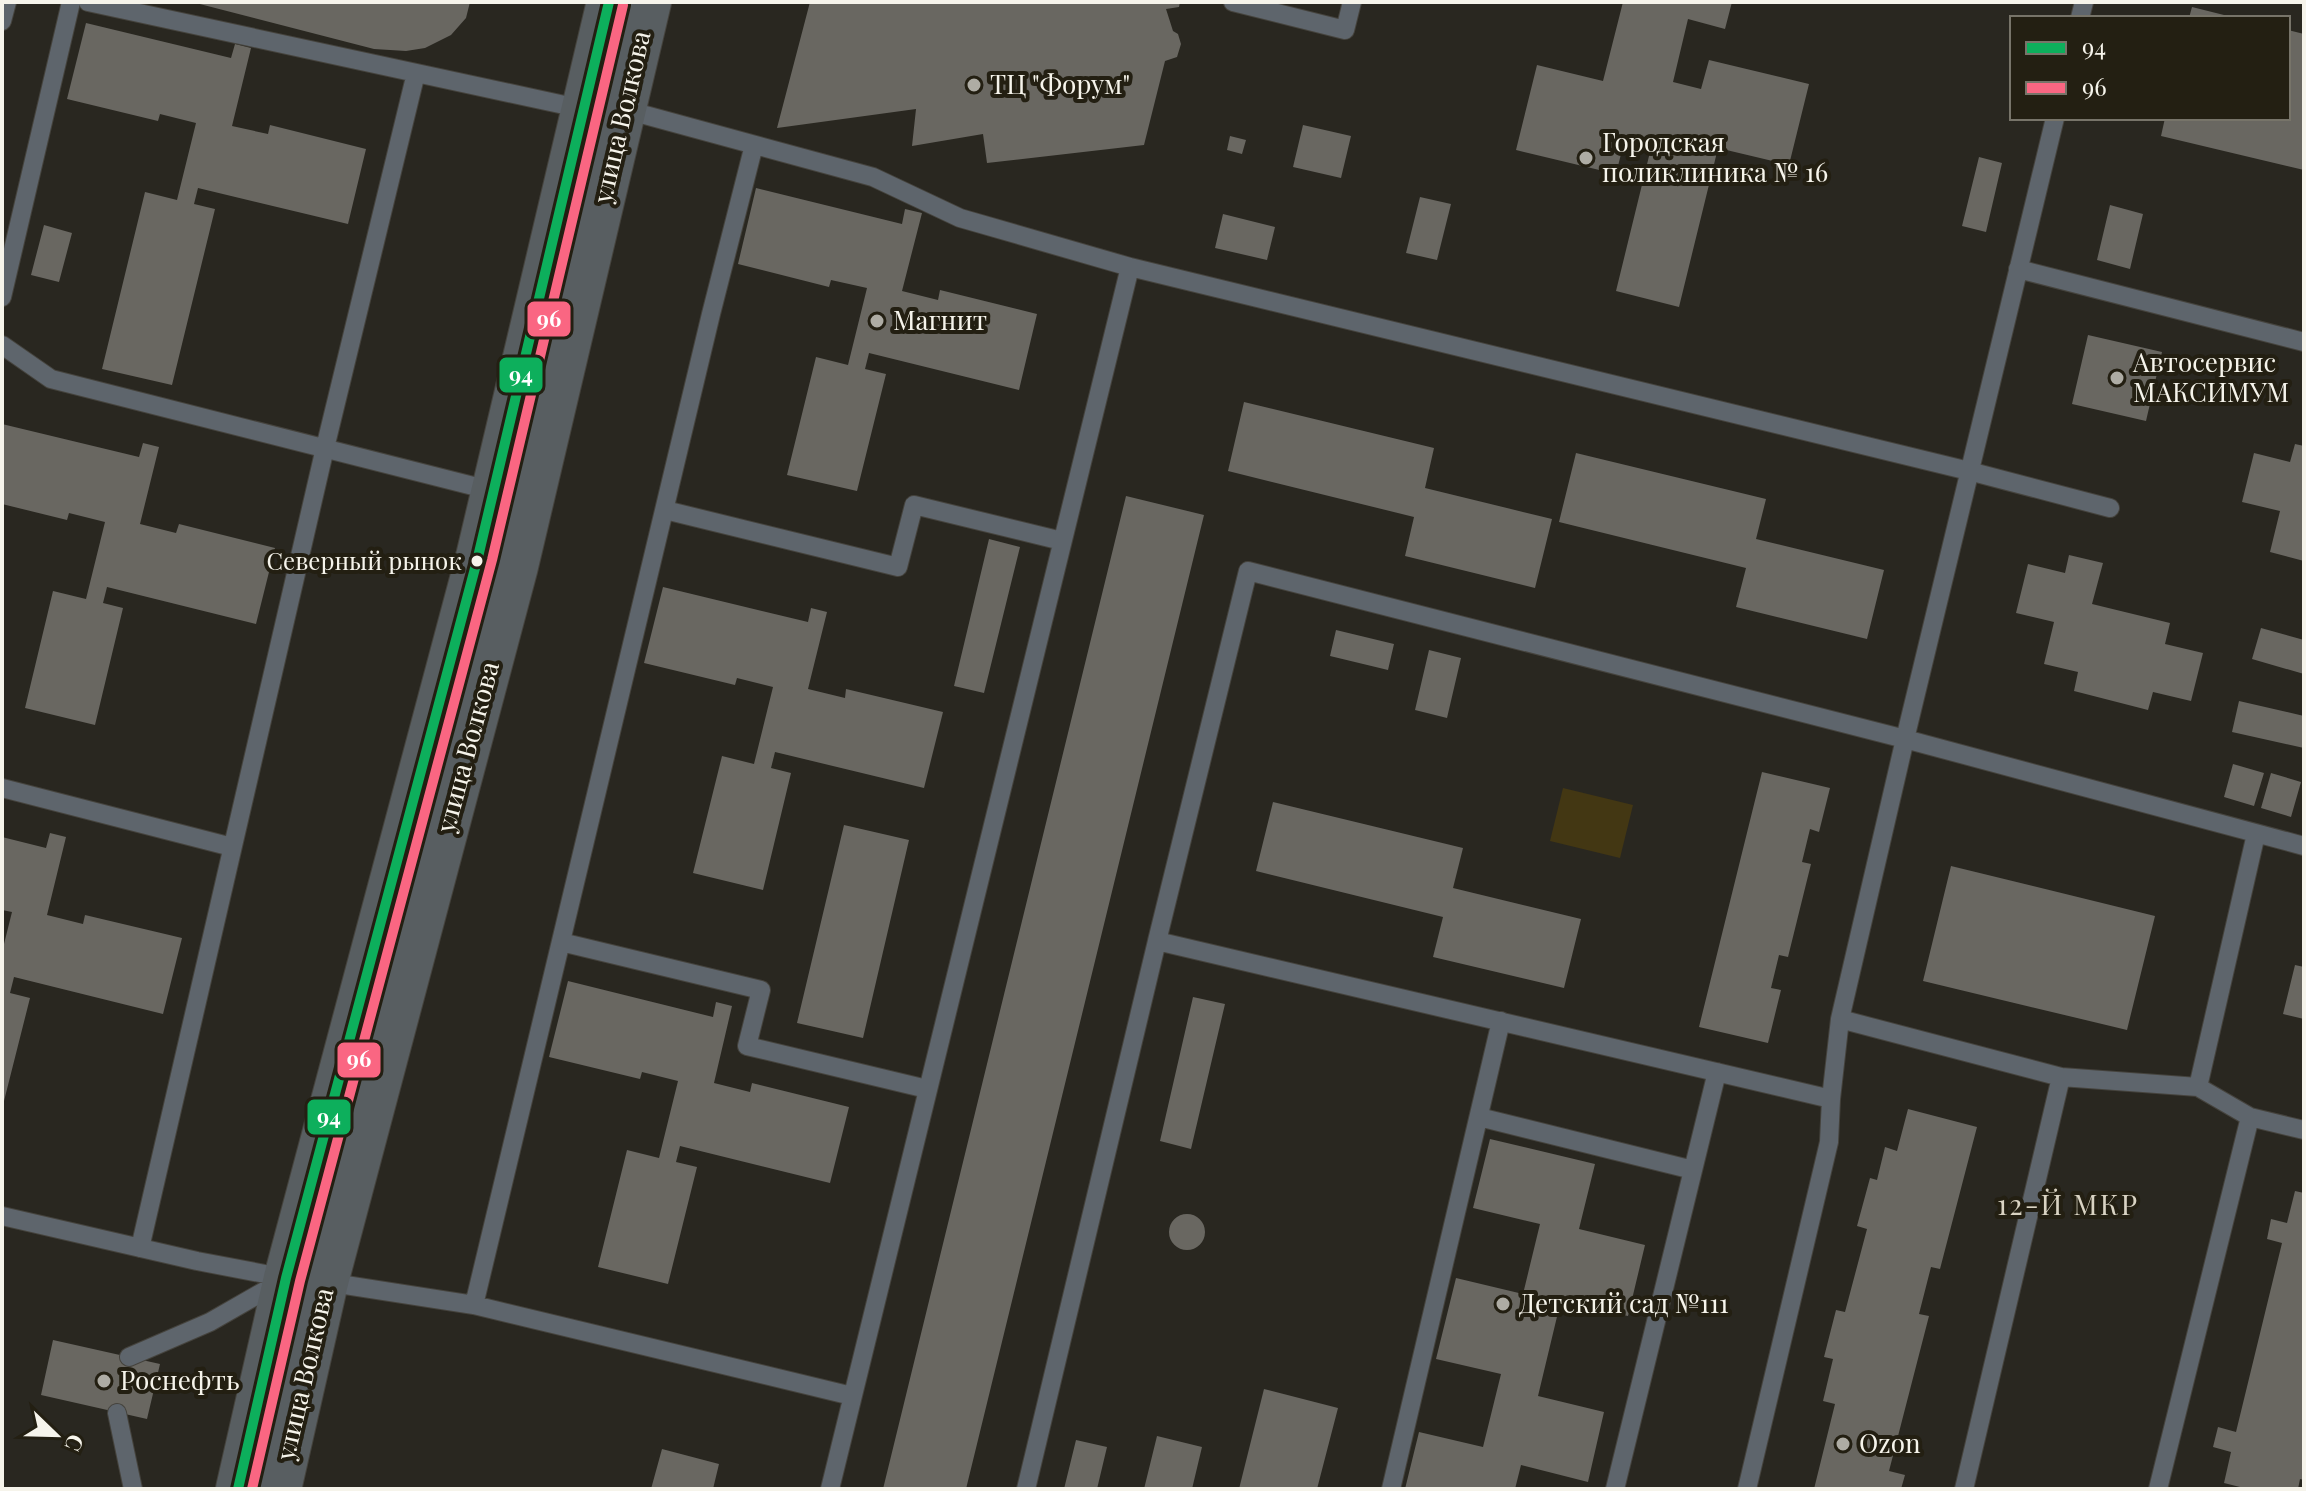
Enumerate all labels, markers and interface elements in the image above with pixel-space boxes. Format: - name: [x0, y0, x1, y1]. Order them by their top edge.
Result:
- legend: [2010, 16, 2290, 120]
- street label: улица Волкова: [583, 27, 657, 207]
- text: 94: [2082, 30, 2106, 62]
- place label: ТЦ "Форум": [990, 66, 1130, 101]
- text: 96: [2082, 70, 2107, 102]
- marker: ТЦ "Форум": [965, 76, 983, 94]
- place label: Городская поликлиника № 16: [1602, 124, 1828, 189]
- marker: Городская поликлиника № 16: [1577, 149, 1595, 167]
- line badge: 96: [526, 300, 572, 338]
- place label: Магнит: [893, 302, 987, 337]
- text: 96: [537, 303, 561, 333]
- marker: Магнит: [868, 312, 886, 330]
- place label: Автосервис МАКСИМУМ: [2132, 344, 2289, 409]
- line badge: 94: [498, 356, 544, 394]
- text: 94: [509, 359, 533, 389]
- marker: Автосервис МАКСИМУМ: [2108, 369, 2126, 387]
- place label: Северный рынок: [267, 544, 462, 576]
- marker: Северный рынок: [469, 553, 485, 569]
- street label: улица Волкова: [427, 657, 506, 837]
- line badge: 96: [336, 1041, 382, 1079]
- text: 96: [347, 1043, 371, 1073]
- line badge: 94: [306, 1098, 352, 1136]
- text: 94: [317, 1101, 341, 1131]
- district label: 12-Й МКР: [1997, 1185, 2139, 1222]
- street label: улица Волкова: [266, 1284, 340, 1464]
- place label: Детский сад №111: [1519, 1285, 1729, 1320]
- marker: Детский сад №111: [1494, 1295, 1512, 1313]
- place label: Роснефть: [120, 1362, 240, 1397]
- marker: Роснефть: [95, 1372, 113, 1390]
- north arrow: [16, 1395, 96, 1475]
- place label: Ozon: [1859, 1425, 1921, 1460]
- text: С: [58, 1430, 92, 1456]
- marker: Ozon: [1834, 1435, 1852, 1453]

